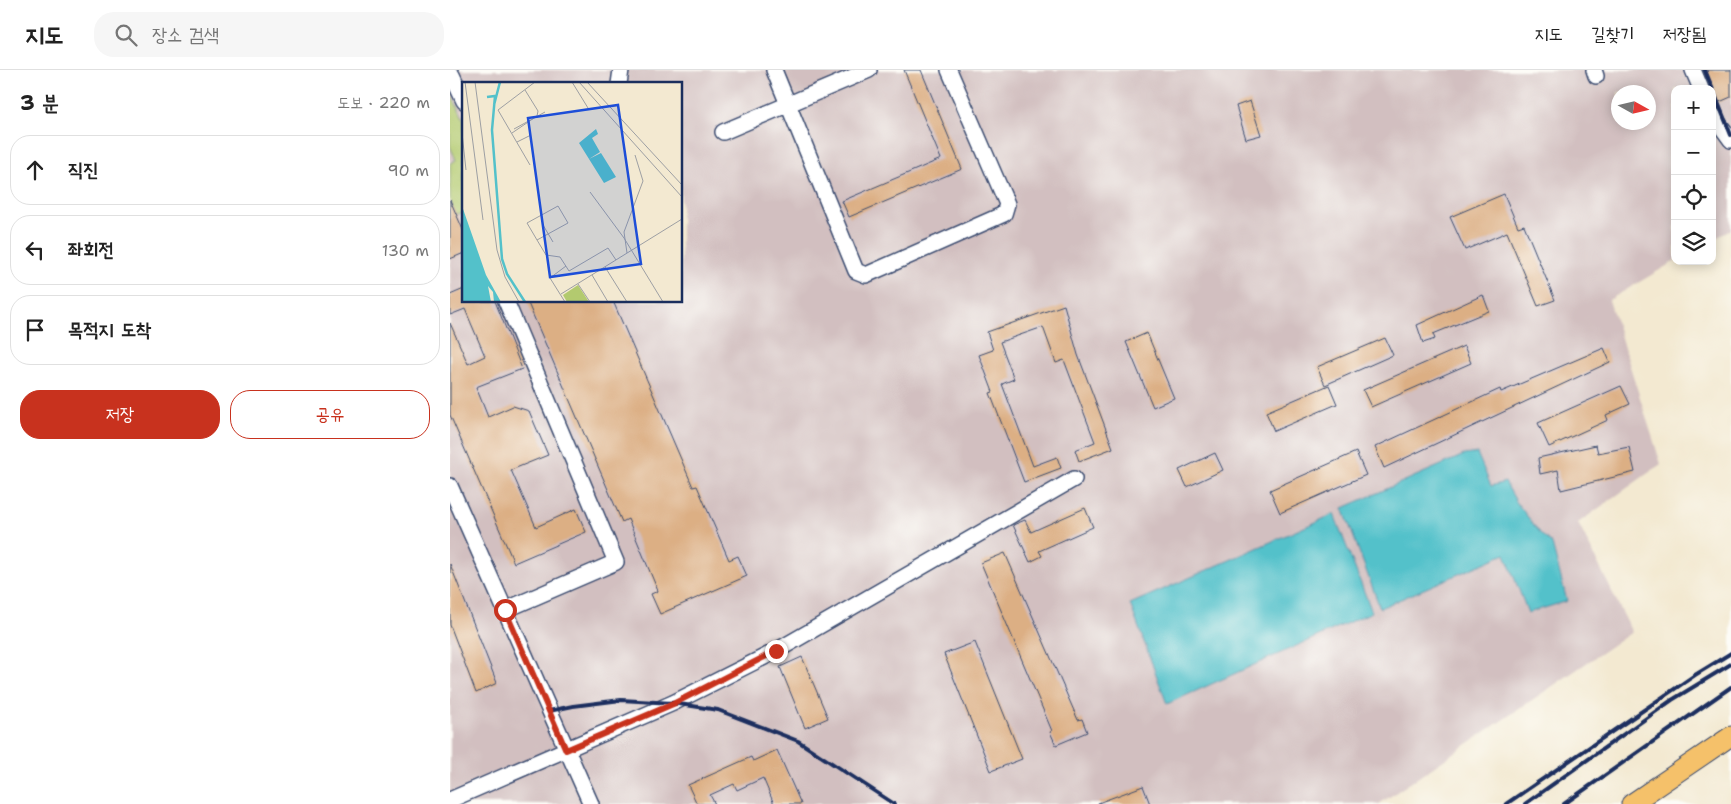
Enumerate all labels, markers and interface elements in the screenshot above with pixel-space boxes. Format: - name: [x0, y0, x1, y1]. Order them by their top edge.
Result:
- search box: [94, 12, 444, 57]
- text: 지도: [25, 19, 64, 51]
- icon: search: [112, 21, 140, 49]
- text: 장소 검색: [152, 22, 219, 47]
- text: 지도: [1534, 22, 1563, 46]
- text: 길찾기: [1591, 22, 1635, 46]
- text: 저장됨: [1663, 22, 1706, 46]
- inset map: [462, 82, 682, 302]
- north arrow: [1611, 85, 1656, 130]
- map controls: [1671, 85, 1716, 265]
- button: +: [1671, 85, 1716, 130]
- text: 3 분: [20, 89, 59, 117]
- text: 도보 · 220 m: [337, 92, 430, 113]
- button: −: [1671, 130, 1716, 175]
- icon: ahead: [21, 156, 49, 184]
- text: 직진: [68, 157, 99, 182]
- text: 90 m: [388, 160, 429, 181]
- button: locate: [1671, 175, 1716, 220]
- button: layers: [1671, 220, 1716, 265]
- icon: left: [21, 236, 49, 264]
- text: 좌회전: [68, 237, 114, 262]
- text: 130 m: [382, 240, 429, 261]
- icon: arrive: [21, 316, 49, 344]
- text: 목적지 도착: [68, 317, 151, 342]
- button: 저장: [20, 390, 220, 439]
- button: 공유: [230, 390, 430, 439]
- route start: [494, 599, 517, 622]
- route end: [765, 640, 788, 663]

